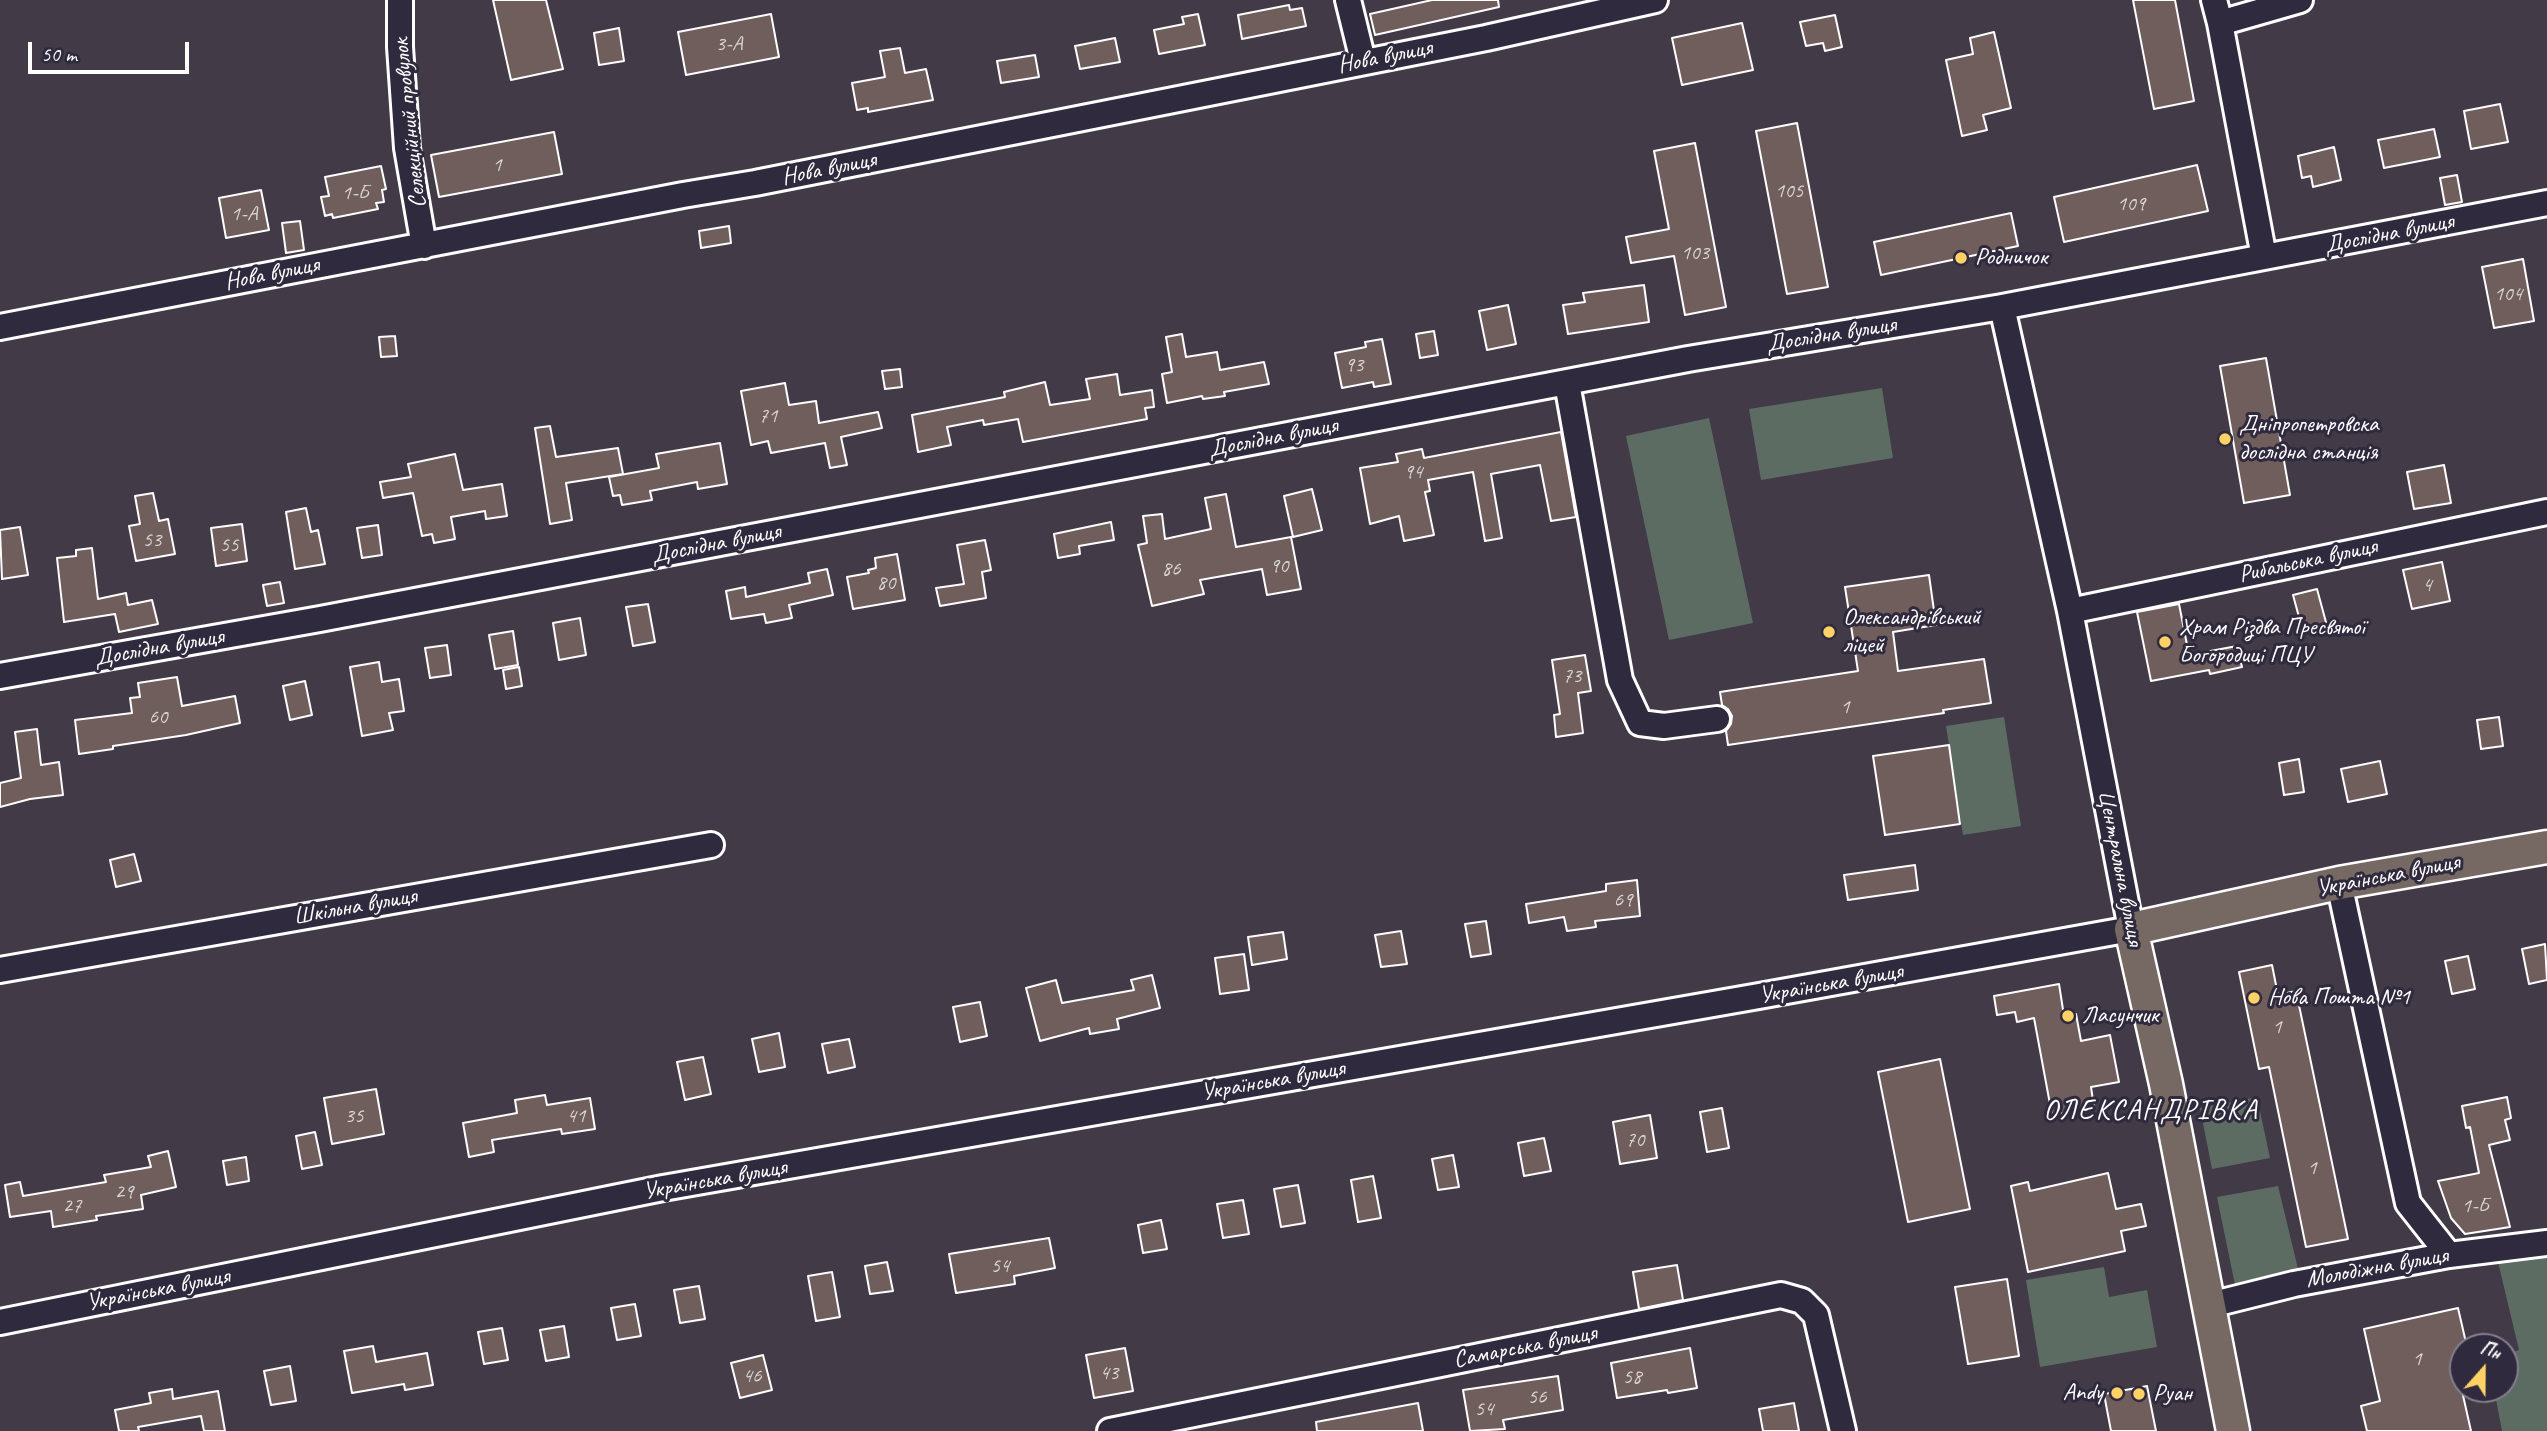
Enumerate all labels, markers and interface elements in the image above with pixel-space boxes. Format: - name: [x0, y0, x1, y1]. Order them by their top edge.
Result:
- scale bar: [32, 28, 192, 72]
- house number: 3-А: [716, 31, 742, 57]
- street label: Нова вулиця: [1335, 34, 1435, 80]
- street label: Селекційний провулок: [387, 37, 433, 209]
- text: 50 m: [41, 41, 77, 67]
- street label: Нова вулиця: [779, 146, 879, 192]
- house number: 1: [492, 152, 502, 178]
- house number: 105: [1775, 178, 1803, 204]
- house number: 1-Б: [342, 180, 368, 206]
- house number: 109: [2117, 191, 2145, 217]
- house number: 1-А: [231, 201, 257, 227]
- street label: Дослідна вулиця: [2322, 207, 2456, 261]
- house number: 103: [1681, 240, 1709, 266]
- place label: Родничок: [1975, 244, 2047, 272]
- marker: Родничок: [1953, 250, 1969, 266]
- street label: Нова вулиця: [222, 251, 322, 297]
- house number: 104: [2494, 281, 2522, 307]
- street label: Дослідна вулиця: [1764, 311, 1898, 359]
- house number: 93: [1345, 352, 1363, 378]
- house number: 71: [759, 403, 777, 429]
- street label: Дослідна вулиця: [1206, 411, 1340, 465]
- place label: Дніпропетровска дослідна станція: [2239, 411, 2379, 467]
- marker: Дніпропетровска дослідна станція: [2217, 431, 2233, 447]
- house number: 94: [1404, 459, 1422, 485]
- street label: Дослідна вулиця: [649, 517, 783, 571]
- house number: 53: [143, 527, 161, 553]
- house number: 55: [220, 532, 238, 558]
- street label: Рибальська вулиця: [2236, 532, 2380, 590]
- house number: 90: [1270, 553, 1288, 579]
- house number: 86: [1162, 556, 1180, 582]
- house number: 80: [877, 570, 895, 596]
- house number: 4: [2422, 572, 2432, 598]
- place label: Олександрівський ліцей: [1843, 604, 1980, 660]
- place label: Храм Різдва Пресвятої Богородиці ПЦУ: [2179, 614, 2365, 670]
- street label: Дослідна вулиця: [92, 622, 226, 674]
- marker: Олександрівський ліцей: [1821, 624, 1837, 640]
- marker: Храм Різдва Пресвятої Богородиці ПЦУ: [2157, 634, 2173, 650]
- house number: 73: [1563, 663, 1581, 689]
- house number: 1: [1840, 694, 1850, 720]
- house number: 60: [149, 704, 167, 730]
- street label: Центральна вулиця: [2091, 788, 2149, 948]
- street label: Українська вулиця: [2314, 848, 2462, 904]
- street label: Шкільна вулиця: [291, 882, 419, 932]
- house number: 69: [1614, 887, 1632, 913]
- street label: Українська вулиця: [1757, 957, 1905, 1011]
- place label: Нова Пошта №1: [2268, 984, 2410, 1012]
- marker: Нова Пошта №1: [2246, 990, 2262, 1006]
- place label: Ласунчик: [2082, 1002, 2158, 1030]
- marker: Ласунчик: [2060, 1008, 2076, 1024]
- house number: 1: [2272, 1014, 2282, 1040]
- street label: Українська вулиця: [1199, 1054, 1347, 1108]
- district label: ОЛЕКСАНДРІВКА: [2044, 1095, 2258, 1129]
- house number: 35: [345, 1103, 363, 1129]
- house number: 41: [567, 1103, 585, 1129]
- house number: 70: [1626, 1127, 1644, 1153]
- street label: Українська вулиця: [641, 1153, 789, 1207]
- house number: 1: [2307, 1155, 2317, 1181]
- house number: 29: [115, 1179, 133, 1205]
- house number: 27: [63, 1193, 81, 1219]
- house number: 1-Б: [2462, 1193, 2488, 1219]
- street label: Молодіжна вулиця: [2304, 1241, 2450, 1295]
- house number: 54: [991, 1253, 1009, 1279]
- street label: Українська вулиця: [84, 1262, 232, 1318]
- street label: Самарська вулиця: [1451, 1319, 1599, 1375]
- north arrow: [2449, 1333, 2519, 1403]
- text: Пн: [2477, 1335, 2504, 1365]
- house number: 1: [2412, 1346, 2422, 1372]
- house number: 43: [1100, 1360, 1118, 1386]
- house number: 46: [743, 1363, 761, 1389]
- house number: 58: [1623, 1364, 1641, 1390]
- place label: Andy: [2063, 1379, 2103, 1407]
- place label: Руан: [2153, 1380, 2192, 1408]
- house number: 56: [1528, 1384, 1546, 1410]
- marker: Andy: [2109, 1385, 2125, 1401]
- marker: Руан: [2131, 1386, 2147, 1402]
- house number: 54: [1475, 1396, 1493, 1422]

